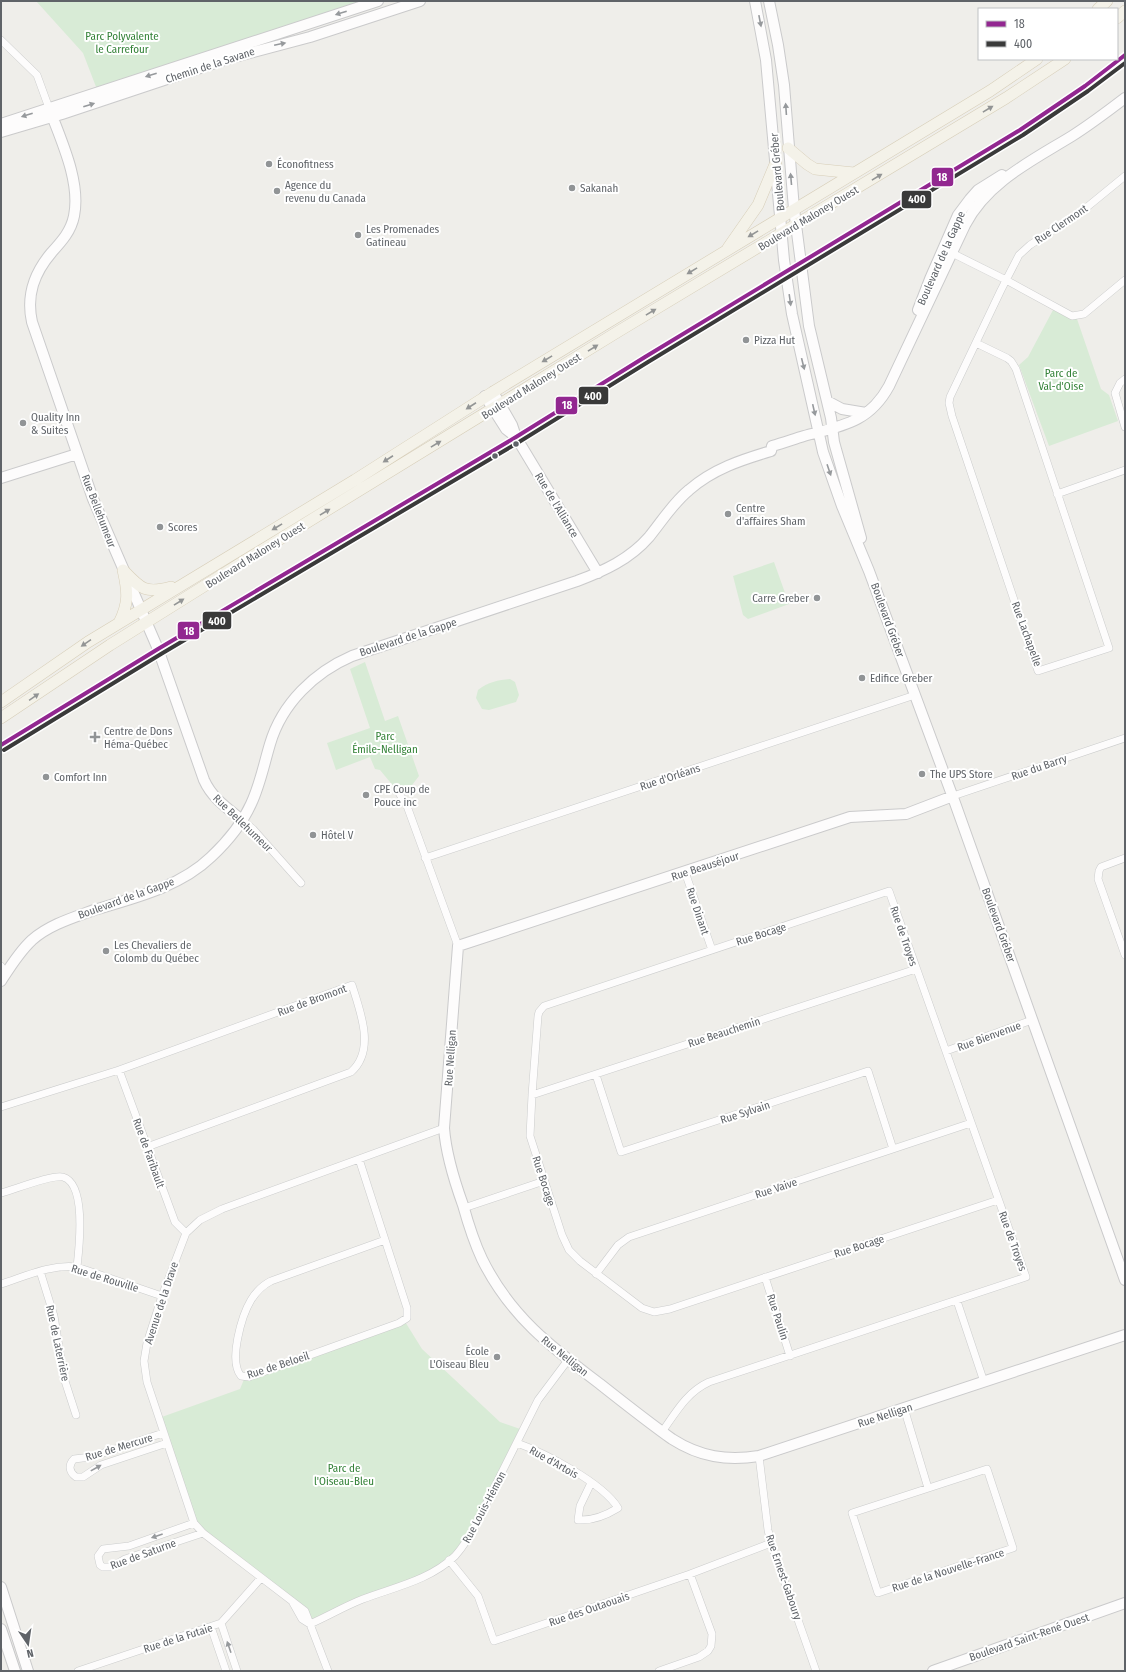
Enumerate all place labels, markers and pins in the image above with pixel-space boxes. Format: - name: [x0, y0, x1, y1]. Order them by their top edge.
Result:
- place label: Éconofitness: [277, 157, 334, 171]
- marker: Éconofitness: [264, 159, 274, 169]
- place label: Agence du revenu du Canada: [285, 179, 366, 205]
- place label: Sakanah: [580, 182, 618, 195]
- marker: Sakanah: [567, 183, 577, 193]
- marker: Agence du revenu du Canada: [272, 186, 282, 196]
- place label: Les Promenades Gatineau: [366, 223, 440, 249]
- marker: Les Promenades Gatineau: [353, 230, 363, 240]
- place label: Pizza Hut: [754, 334, 795, 347]
- marker: Pizza Hut: [741, 335, 751, 345]
- place label: Quality Inn & Suites: [31, 411, 80, 437]
- marker: Quality Inn & Suites: [18, 418, 28, 428]
- unlabelled marker: [511, 439, 521, 449]
- unlabelled marker: [490, 451, 500, 461]
- place label: Centre d'affaires Sham: [736, 502, 805, 528]
- marker: Centre d'affaires Sham: [723, 509, 733, 519]
- place label: Scores: [168, 521, 198, 534]
- marker: Scores: [155, 522, 165, 532]
- place label: Carre Greber: [752, 592, 809, 605]
- marker: Carre Greber: [812, 593, 822, 603]
- place label: Edifice Greber: [870, 672, 932, 685]
- marker: Edifice Greber: [857, 673, 867, 683]
- place label: Centre de Dons Héma-Québec: [104, 725, 173, 751]
- marker: Centre de Dons Héma-Québec: [89, 731, 101, 743]
- place label: The UPS Store: [930, 768, 993, 781]
- marker: The UPS Store: [917, 769, 927, 779]
- place label: Comfort Inn: [54, 771, 107, 784]
- marker: Comfort Inn: [41, 772, 51, 782]
- place label: CPE Coup de Pouce inc: [374, 783, 430, 809]
- marker: CPE Coup de Pouce inc: [361, 790, 371, 800]
- place label: Hôtel V: [321, 829, 354, 842]
- marker: Hôtel V: [308, 830, 318, 840]
- place label: Les Chevaliers de Colomb du Québec: [114, 939, 199, 965]
- marker: Les Chevaliers de Colomb du Québec: [101, 946, 111, 956]
- place label: École L'Oiseau Bleu: [430, 1344, 489, 1371]
- marker: École L'Oiseau Bleu: [492, 1352, 502, 1362]

